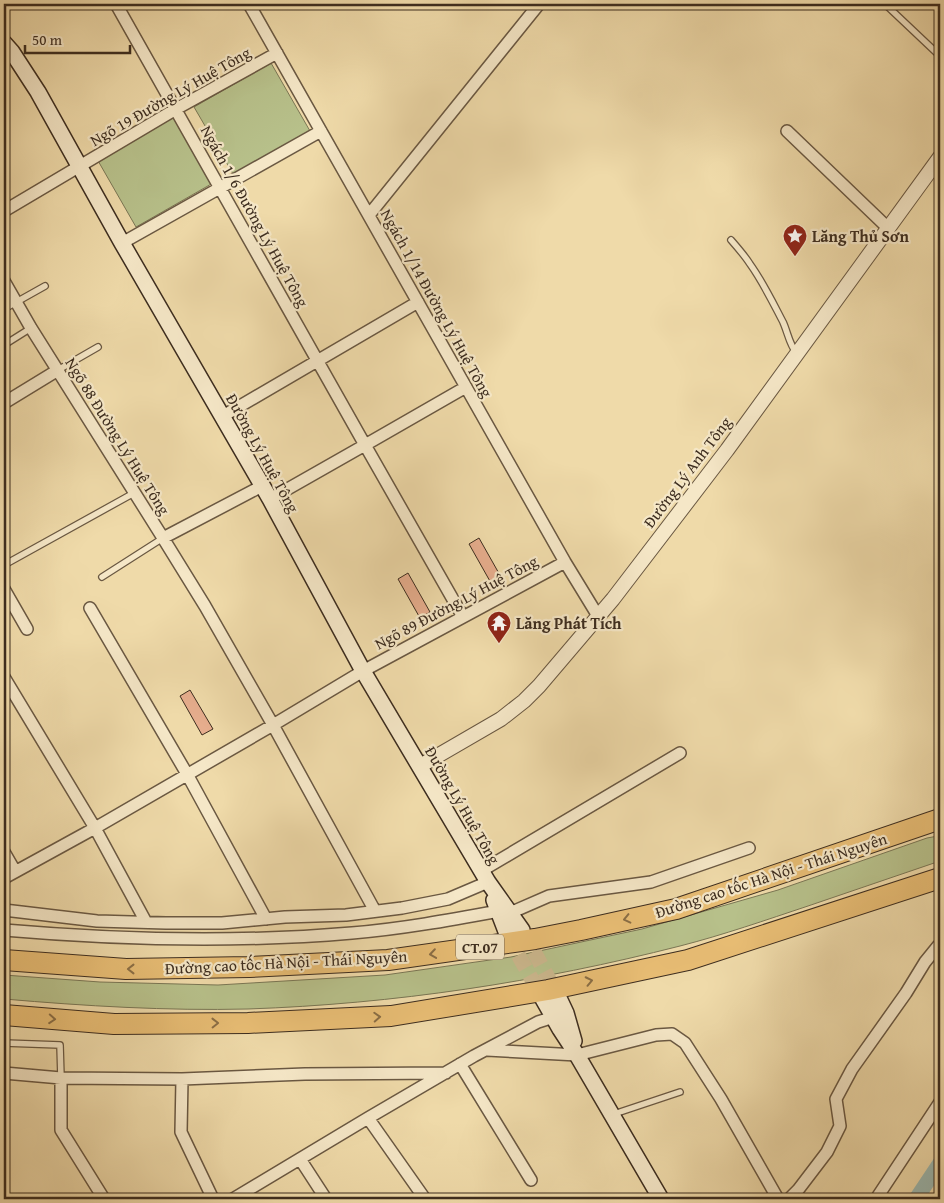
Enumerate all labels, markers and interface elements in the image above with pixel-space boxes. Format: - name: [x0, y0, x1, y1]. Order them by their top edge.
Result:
- scale bar: [25, 22, 130, 54]
- text: 50 m: [32, 29, 63, 50]
- street label: Ngõ 19 Đường Lý Huệ Tông: [85, 40, 255, 152]
- street label: Ngách 1/6 Đường Lý Huệ Tông: [195, 121, 315, 311]
- street label: Ngách 1/14 Đường Lý Huệ Tông: [375, 204, 499, 402]
- place icon: Lăng Thủ Sơn: [782, 223, 808, 257]
- place label: Lăng Thủ Sơn: [812, 224, 910, 248]
- street label: Ngõ 88 Đường Lý Huệ Tông: [60, 353, 176, 520]
- street label: Đường Lý Huệ Tông: [220, 389, 306, 517]
- street label: Đường Lý Anh Tông: [637, 411, 737, 533]
- street label: Ngõ 89 Đường Lý Huệ Tông: [370, 549, 542, 655]
- temple icon: Lăng Phát Tích: [486, 610, 512, 644]
- place label: Lăng Phát Tích: [516, 611, 622, 635]
- street label: Đường Lý Huệ Tông: [419, 741, 507, 869]
- street label: Đường cao tốc Hà Nội - Thái Nguyên: [652, 826, 890, 924]
- one-way arrow: [623, 914, 632, 924]
- road number: CT.07: [456, 934, 504, 960]
- street label: Đường cao tốc Hà Nội - Thái Nguyên: [164, 944, 408, 980]
- one-way arrow: [429, 948, 437, 958]
- one-way arrow: [127, 964, 134, 974]
- one-way arrow: [584, 977, 593, 987]
- one-way arrow: [374, 1012, 381, 1022]
- one-way arrow: [49, 1013, 57, 1024]
- one-way arrow: [211, 1018, 219, 1028]

